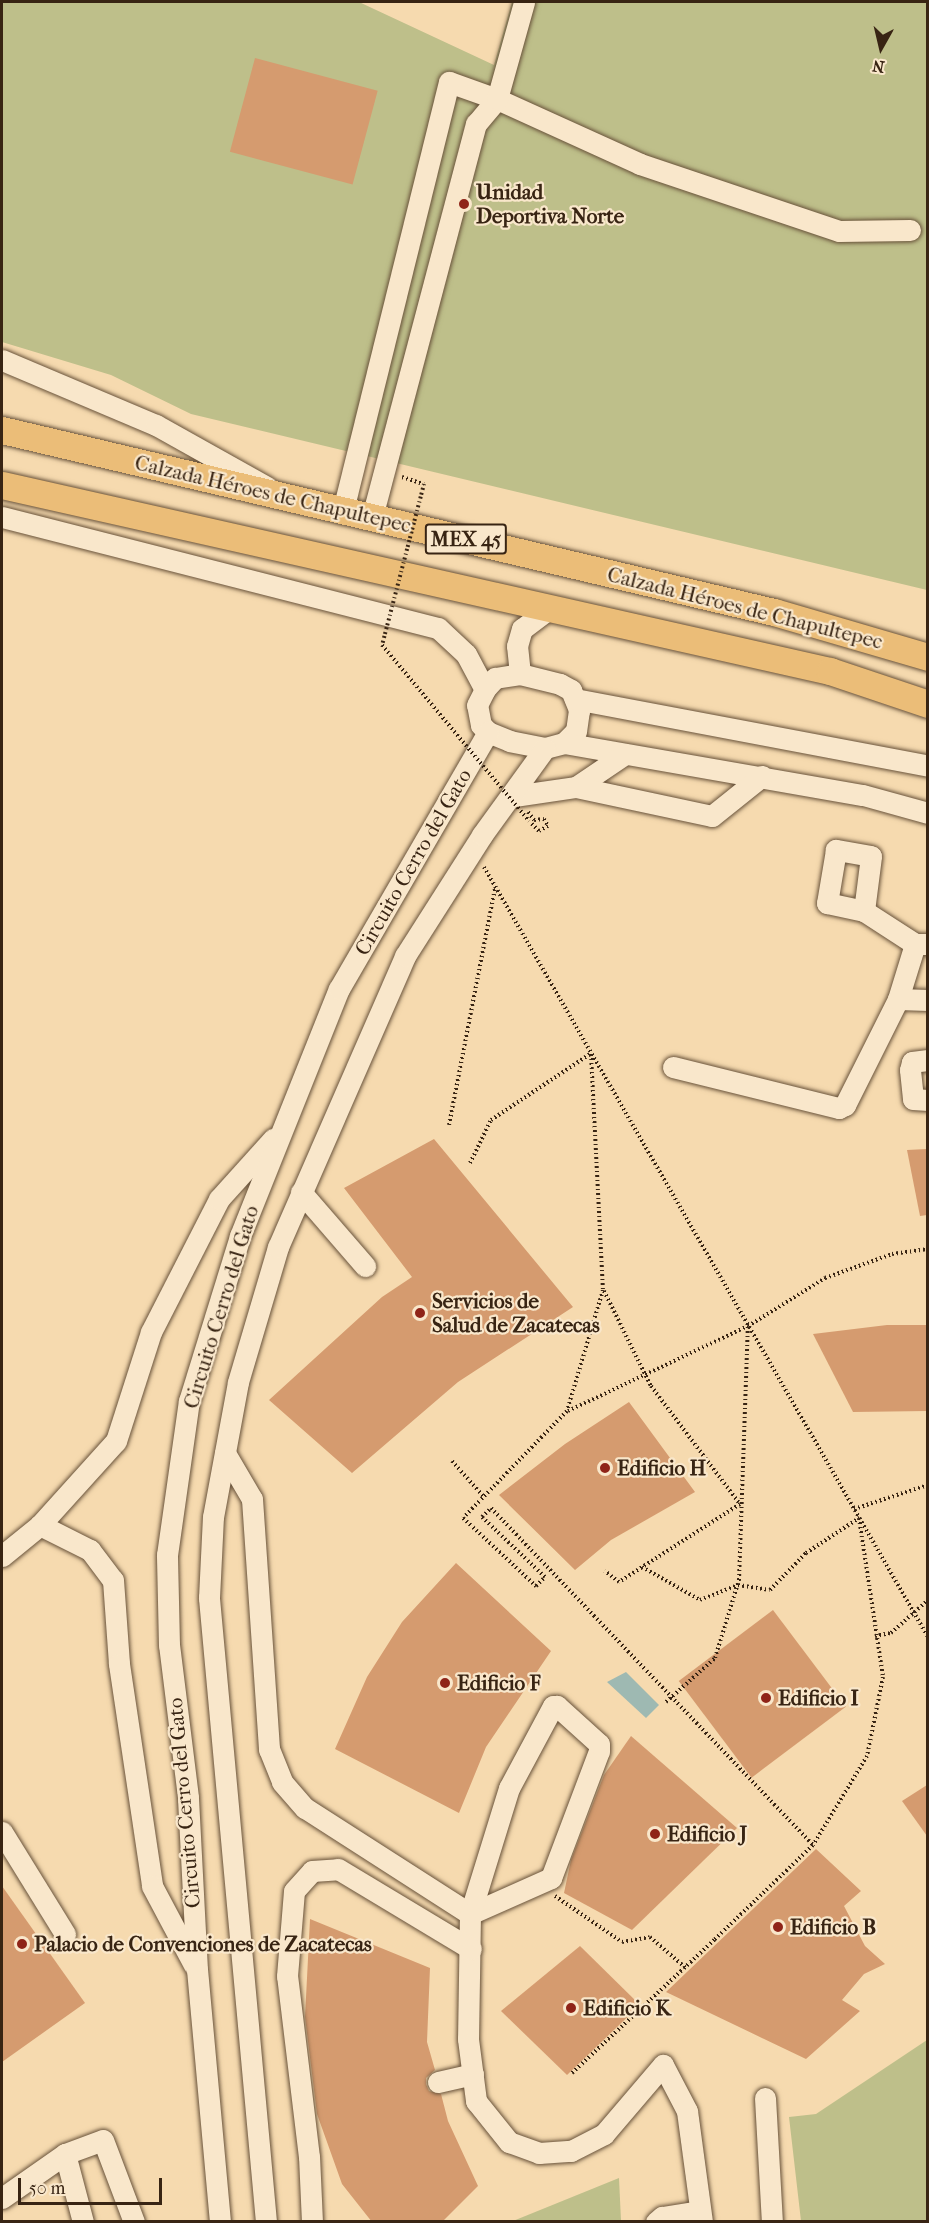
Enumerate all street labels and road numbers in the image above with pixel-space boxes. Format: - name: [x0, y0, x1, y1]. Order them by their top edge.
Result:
- street label: Calzada Héroes de Chapultepec: [132, 450, 414, 538]
- road number: MEX 45: [424, 522, 508, 556]
- street label: Calzada Héroes de Chapultepec: [605, 562, 885, 654]
- street label: Circuito Cerro del Gato: [349, 764, 477, 960]
- street label: Circuito Cerro del Gato: [178, 1202, 264, 1412]
- street label: Circuito Cerro del Gato: [162, 1697, 206, 1909]

